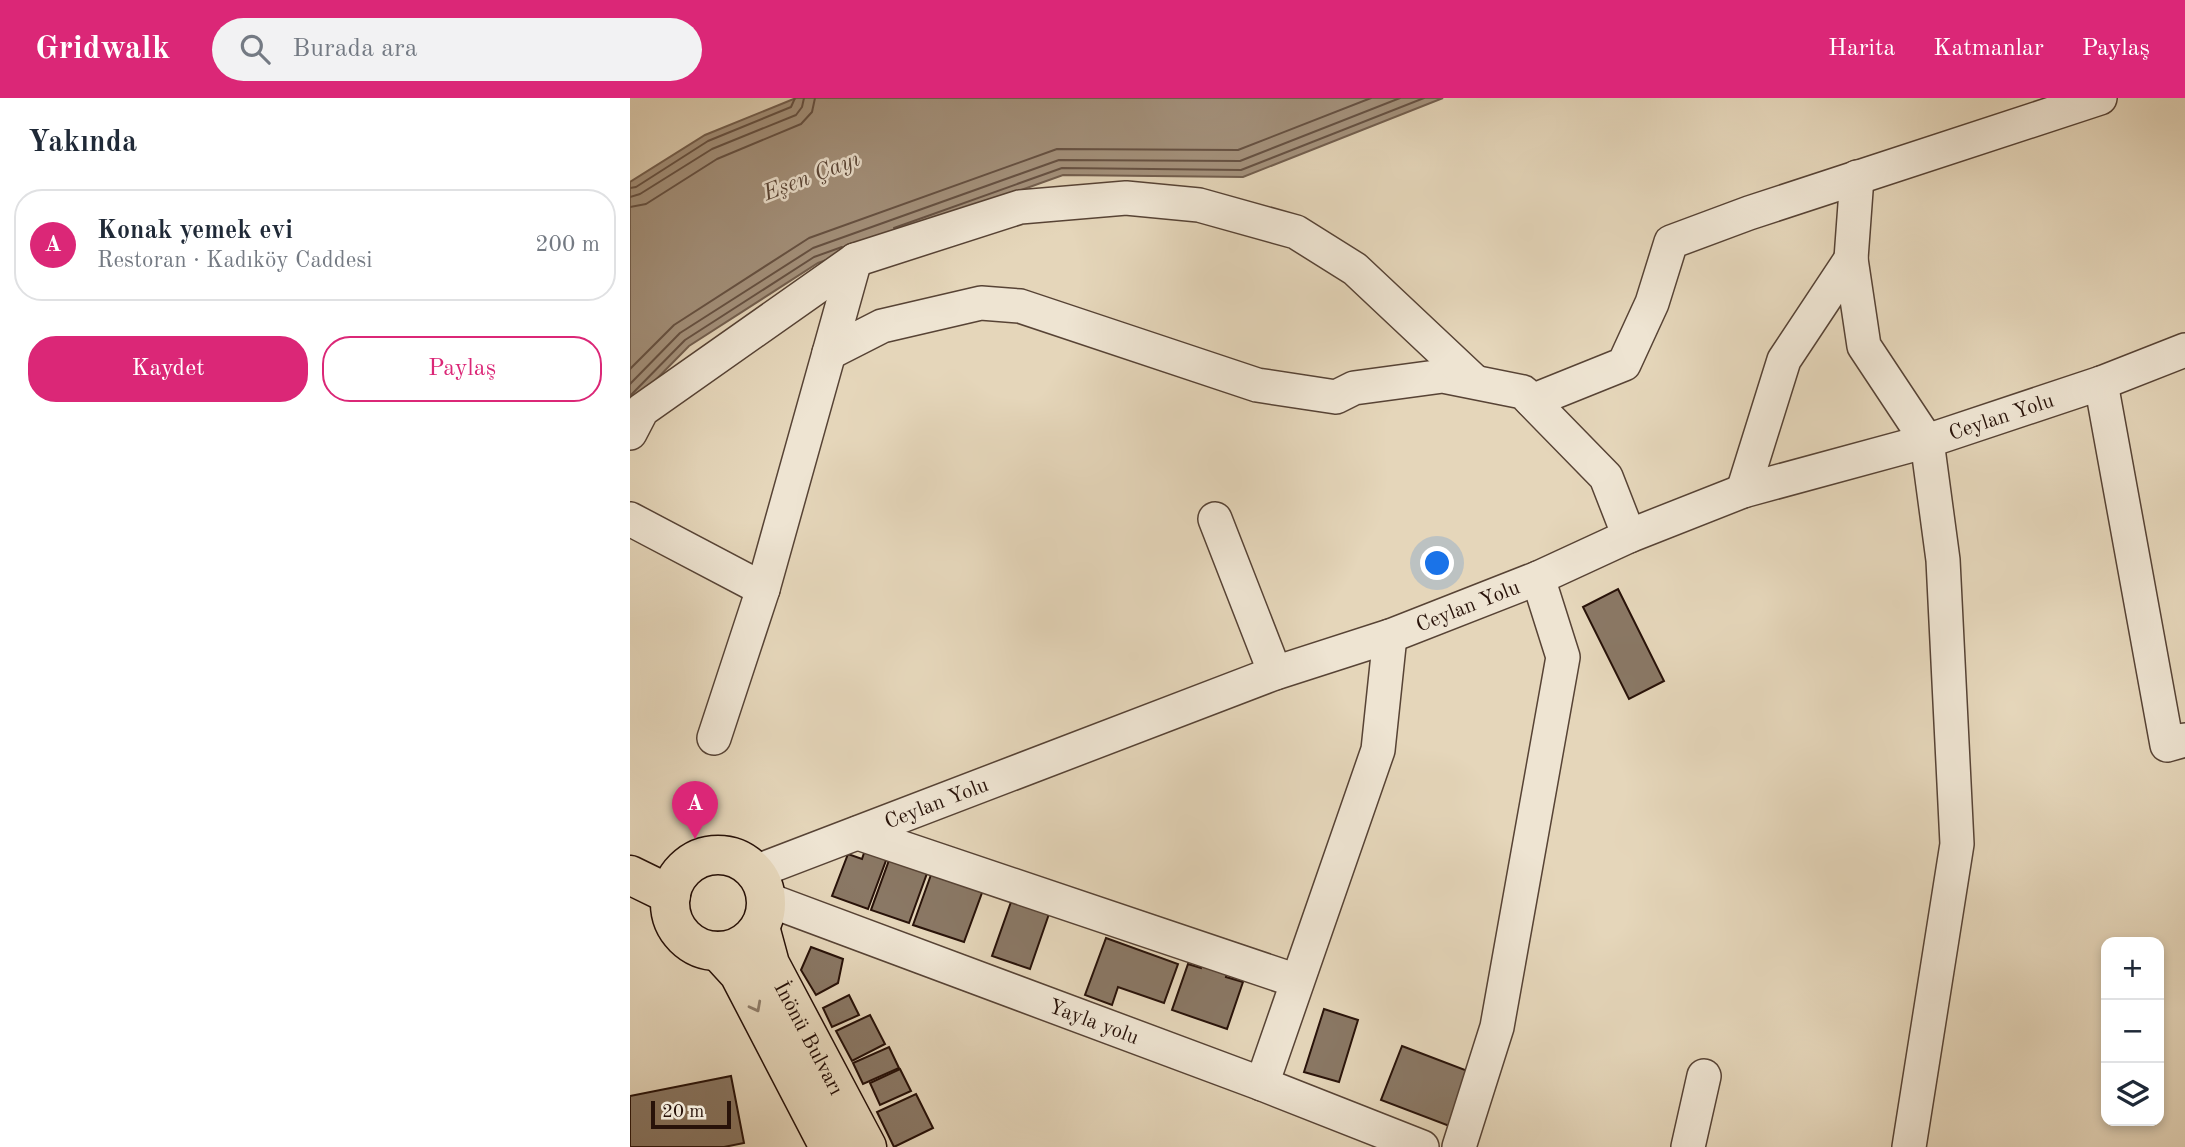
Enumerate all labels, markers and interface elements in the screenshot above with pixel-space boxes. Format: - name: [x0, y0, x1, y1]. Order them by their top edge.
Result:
- search box: [212, 18, 702, 81]
- icon: search: [236, 30, 274, 68]
- text: Gridwalk: [35, 33, 170, 66]
- text: Burada ara: [292, 36, 418, 62]
- text: Harita: [1828, 37, 1895, 61]
- text: Katmanlar: [1933, 37, 2044, 61]
- text: Paylaş: [2082, 37, 2150, 61]
- text: Yakında: [28, 128, 137, 158]
- water label: Eşen Çayı: [759, 147, 864, 207]
- text: Konak yemek evi: [97, 218, 293, 244]
- text: A: [44, 233, 62, 256]
- text: 200 m: [535, 233, 600, 256]
- text: Restoran · Kadıköy Caddesi: [97, 249, 373, 272]
- button: Kaydet: [28, 336, 308, 402]
- button: Paylaş: [322, 336, 602, 402]
- street label: Ceylan Yolu: [1946, 391, 2057, 445]
- your location: [1420, 546, 1454, 580]
- street label: Ceylan Yolu: [1414, 577, 1523, 637]
- street label: Ceylan Yolu: [882, 775, 991, 833]
- pin: A: [672, 781, 718, 839]
- map controls: [2101, 937, 2164, 1126]
- button: +: [2101, 937, 2164, 1000]
- street label: İnönü Bulvarı: [769, 977, 846, 1099]
- street label: Yayla yolu: [1045, 996, 1141, 1049]
- one-way arrow: [748, 1000, 761, 1012]
- button: −: [2101, 1000, 2164, 1063]
- button: layers: [2101, 1063, 2164, 1126]
- scale bar: [651, 1098, 732, 1130]
- text: 20 m: [662, 1103, 704, 1122]

